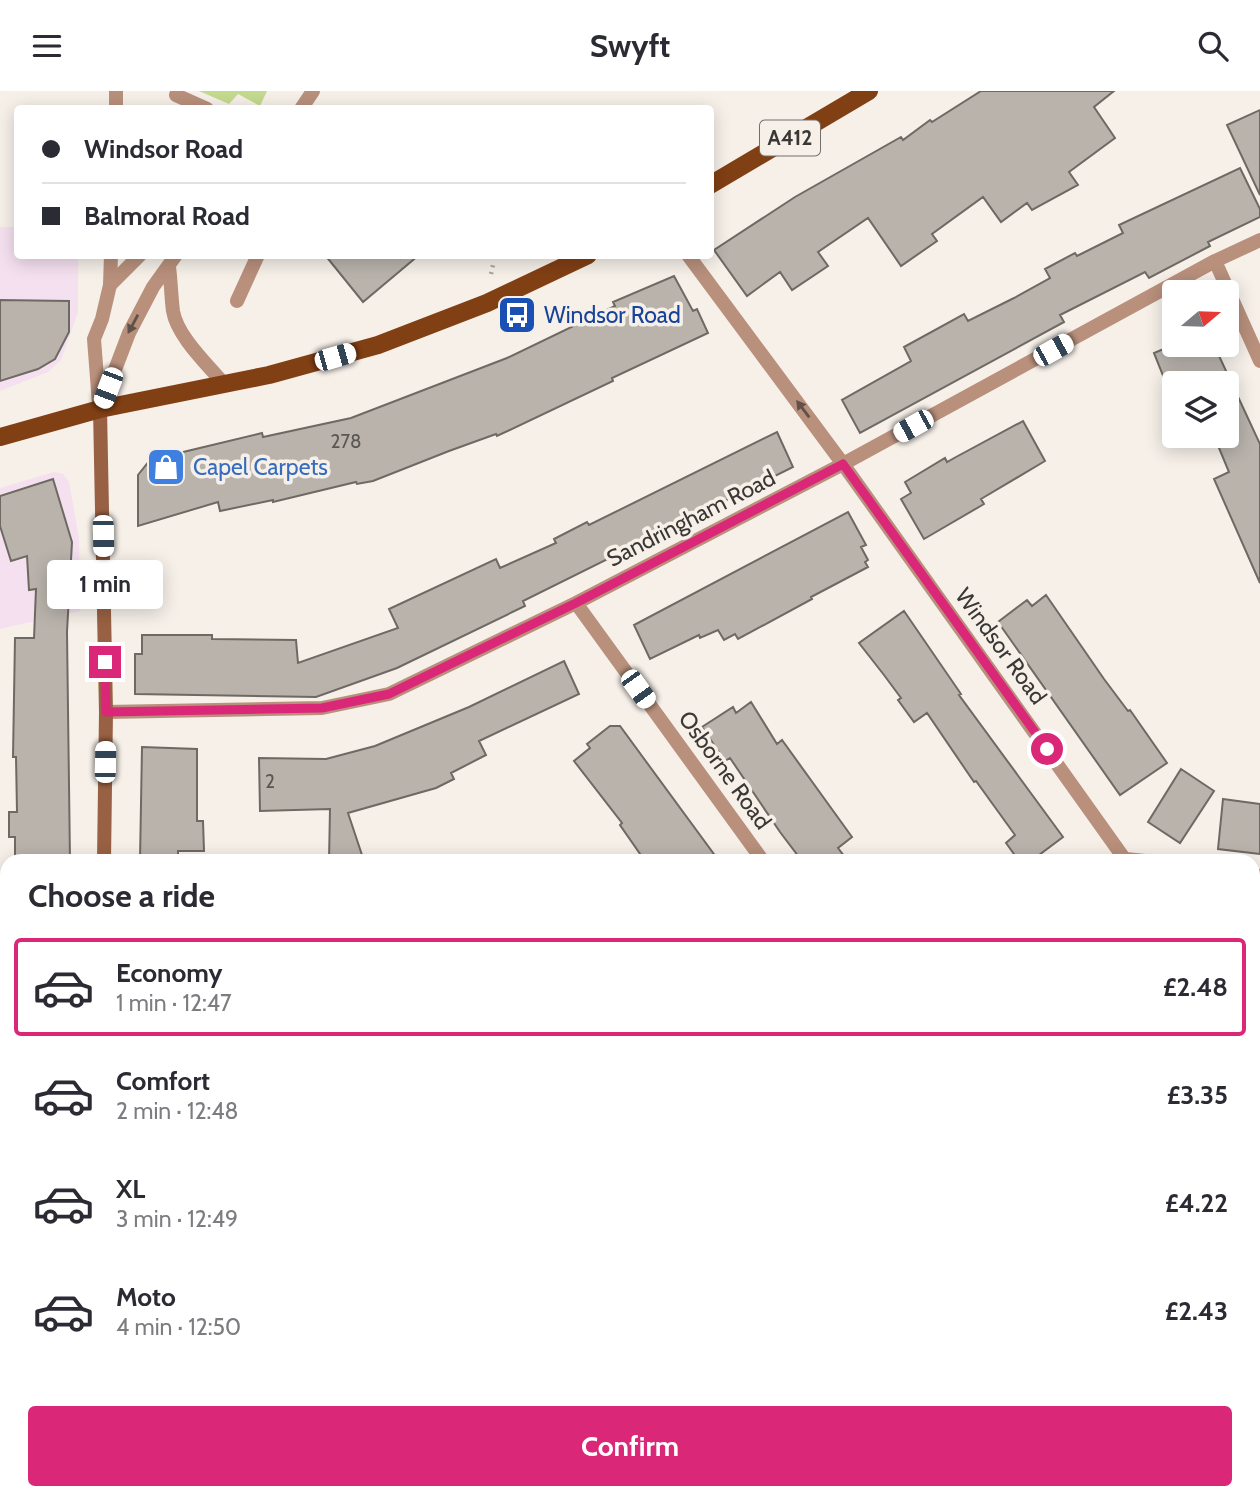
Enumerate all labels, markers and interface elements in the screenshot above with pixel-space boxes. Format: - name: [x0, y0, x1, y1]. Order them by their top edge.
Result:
- text: Swyft: [590, 26, 670, 65]
- icon: menu: [28, 27, 66, 65]
- icon: search: [1194, 27, 1232, 65]
- road number: A412: [760, 121, 820, 155]
- text: Windsor Road: [84, 133, 243, 165]
- text: Balmoral Road: [84, 200, 250, 232]
- north arrow: [1162, 280, 1239, 357]
- map controls: [1162, 280, 1239, 448]
- bus stop icon: Windsor Road: [496, 294, 538, 336]
- place label: Windsor Road: [544, 301, 681, 329]
- one-way arrow: [128, 314, 139, 334]
- car: [1030, 331, 1077, 369]
- car: [312, 341, 359, 373]
- car: [91, 365, 126, 411]
- button: layers: [1162, 371, 1239, 448]
- one-way arrow: [795, 401, 810, 419]
- car: [890, 407, 937, 445]
- house number: 278: [330, 430, 362, 453]
- shop icon: Capel Carpets: [145, 446, 187, 488]
- place label: Capel Carpets: [193, 453, 328, 481]
- street label: Sandringham Road: [602, 463, 780, 573]
- car: [93, 515, 114, 557]
- callout: 1 min: [47, 561, 163, 609]
- text: 1 min: [79, 570, 131, 598]
- street label: Windsor Road: [950, 582, 1052, 710]
- route end: [89, 646, 121, 678]
- car: [618, 666, 659, 712]
- street label: Osborne Road: [673, 705, 777, 835]
- route start: [1031, 733, 1063, 765]
- car: [95, 741, 116, 783]
- house number: 2: [265, 770, 275, 793]
- text: Choose a ride: [28, 876, 215, 915]
- icon: car: [32, 956, 95, 1019]
- text: Economy: [116, 957, 222, 989]
- text: £2.48: [1163, 971, 1228, 1003]
- text: 1 min · 12:47: [116, 989, 232, 1017]
- icon: car: [32, 1064, 95, 1127]
- text: Comfort: [116, 1065, 210, 1097]
- text: £3.35: [1167, 1079, 1228, 1111]
- text: 2 min · 12:48: [116, 1097, 239, 1125]
- icon: car: [32, 1172, 95, 1235]
- text: XL: [116, 1173, 145, 1205]
- text: £4.22: [1165, 1187, 1228, 1219]
- text: 3 min · 12:49: [116, 1205, 238, 1233]
- icon: car: [32, 1280, 95, 1343]
- text: Moto: [116, 1281, 176, 1313]
- text: £2.43: [1165, 1295, 1228, 1327]
- text: 4 min · 12:50: [116, 1313, 241, 1341]
- button: Confirm: [28, 1406, 1232, 1486]

